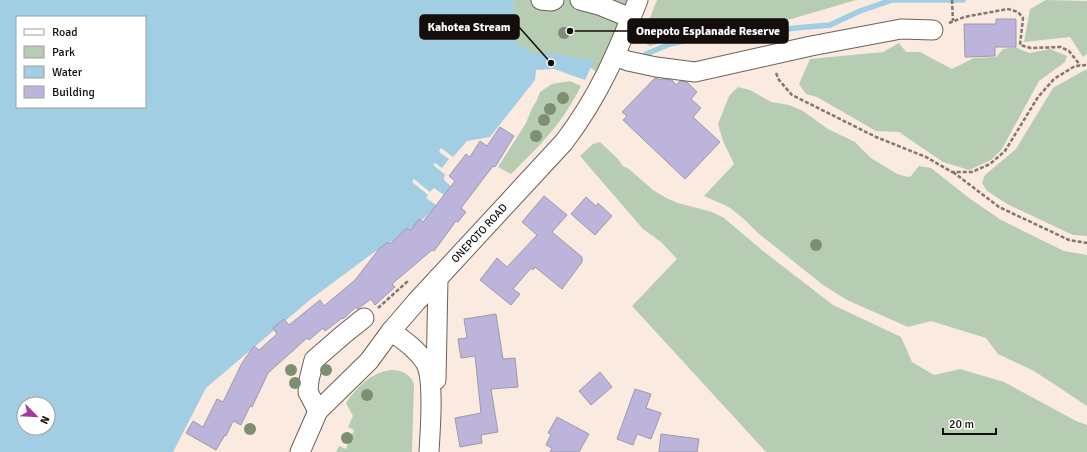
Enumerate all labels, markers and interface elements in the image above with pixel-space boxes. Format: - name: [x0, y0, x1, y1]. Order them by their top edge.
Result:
- callout: Kahotea Stream: [420, 15, 519, 39]
- legend: [16, 16, 146, 108]
- callout: Onepoto Esplanade Reserve: [628, 19, 788, 43]
- text: Kahotea Stream: [427, 20, 511, 35]
- text: Onepoto Esplanade Reserve: [636, 24, 780, 39]
- text: Road: [52, 25, 78, 40]
- text: Park: [52, 45, 75, 60]
- text: Water: [52, 65, 83, 80]
- text: Building: [52, 85, 95, 100]
- street label: ONEPOTO ROAD: [449, 201, 510, 266]
- north arrow: [16, 396, 56, 436]
- scale bar: [943, 410, 996, 436]
- text: N: [37, 414, 52, 426]
- text: 20 m: [949, 417, 974, 432]

